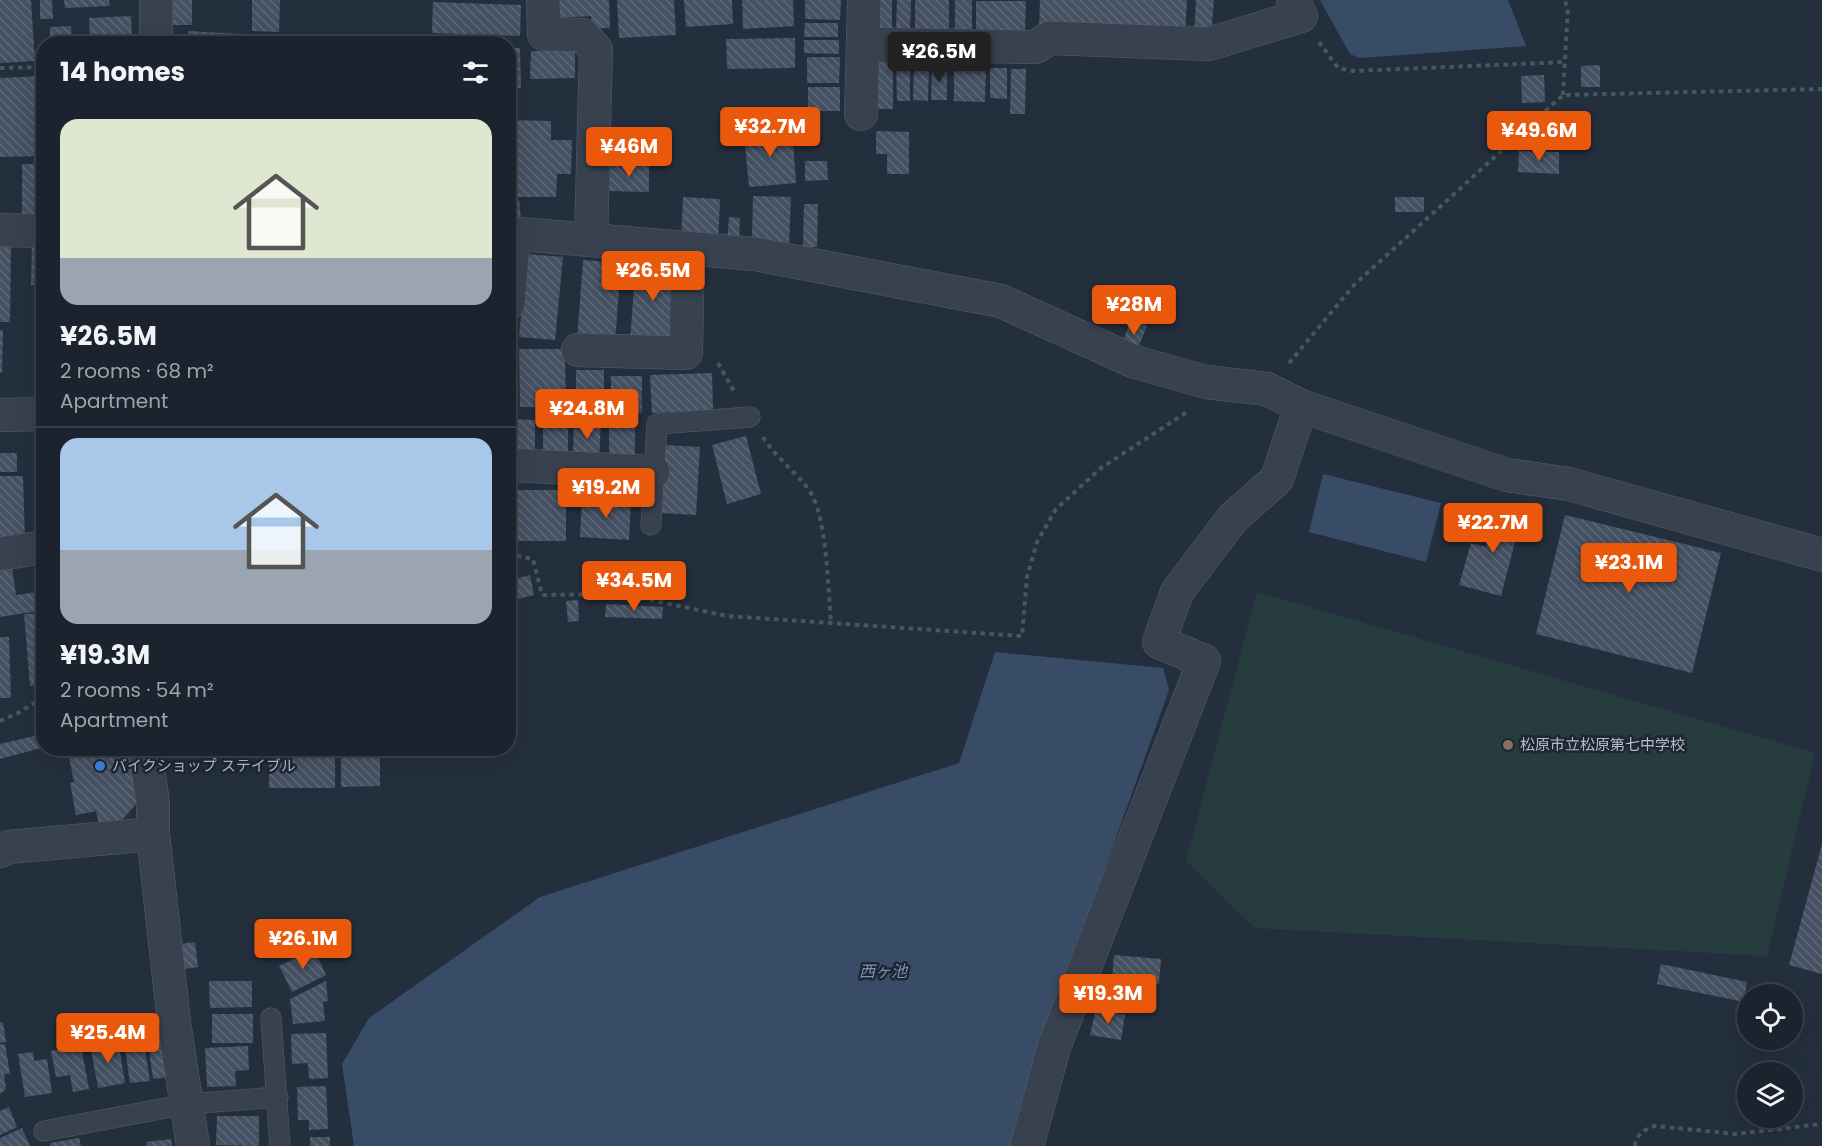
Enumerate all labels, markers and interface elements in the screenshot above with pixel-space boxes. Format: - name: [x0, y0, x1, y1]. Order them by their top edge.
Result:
- pin: ¥26.5M: [890, 32, 988, 83]
- text: ¥26.5M: [902, 37, 976, 65]
- text: 14 homes: [60, 54, 185, 90]
- icon: filters: [459, 56, 492, 89]
- pin: ¥32.7M: [721, 107, 819, 158]
- pin: ¥49.6M: [1490, 111, 1588, 162]
- text: ¥32.7M: [734, 112, 806, 140]
- text: ¥49.6M: [1501, 116, 1577, 144]
- pin: ¥46M: [593, 127, 665, 178]
- text: ¥46M: [600, 132, 658, 160]
- icon: home: [222, 158, 330, 266]
- pin: ¥26.5M: [604, 251, 702, 302]
- text: ¥26.5M: [616, 256, 690, 284]
- pin: ¥28M: [1098, 285, 1170, 336]
- text: ¥28M: [1106, 290, 1162, 318]
- text: ¥26.5M: [60, 318, 157, 354]
- text: 2 rooms · 68 m²: [60, 357, 214, 385]
- text: Apartment: [60, 387, 168, 415]
- pin: ¥24.8M: [538, 389, 636, 440]
- text: ¥24.8M: [549, 394, 625, 422]
- pin: ¥19.2M: [557, 468, 655, 519]
- text: ¥19.2M: [572, 473, 640, 501]
- icon: home: [222, 477, 330, 585]
- pin: ¥22.7M: [1444, 503, 1542, 554]
- text: ¥22.7M: [1458, 508, 1528, 536]
- pin: ¥23.1M: [1580, 543, 1678, 594]
- text: ¥23.1M: [1595, 548, 1663, 576]
- pin: ¥34.5M: [585, 561, 683, 612]
- text: ¥34.5M: [596, 566, 672, 594]
- text: ¥19.3M: [60, 637, 150, 673]
- text: 2 rooms · 54 m²: [60, 676, 214, 704]
- text: Apartment: [60, 706, 168, 734]
- place label: 松原市立松原第七中学校: [1520, 734, 1685, 755]
- marker: 松原市立松原第七中学校: [1501, 738, 1515, 752]
- place label: バイクショップ ステイブル: [112, 755, 296, 776]
- marker: バイクショップ ステイブル: [93, 759, 107, 773]
- pin: ¥26.1M: [254, 919, 352, 970]
- text: ¥26.1M: [268, 924, 338, 952]
- water label: 西ヶ池: [859, 960, 909, 983]
- pin: ¥19.3M: [1059, 974, 1157, 1025]
- text: ¥19.3M: [1073, 979, 1143, 1007]
- map controls: [1737, 984, 1803, 1128]
- button: locate: [1737, 984, 1803, 1050]
- pin: ¥25.4M: [59, 1013, 157, 1064]
- text: ¥25.4M: [70, 1018, 146, 1046]
- button: layers: [1737, 1062, 1803, 1128]

